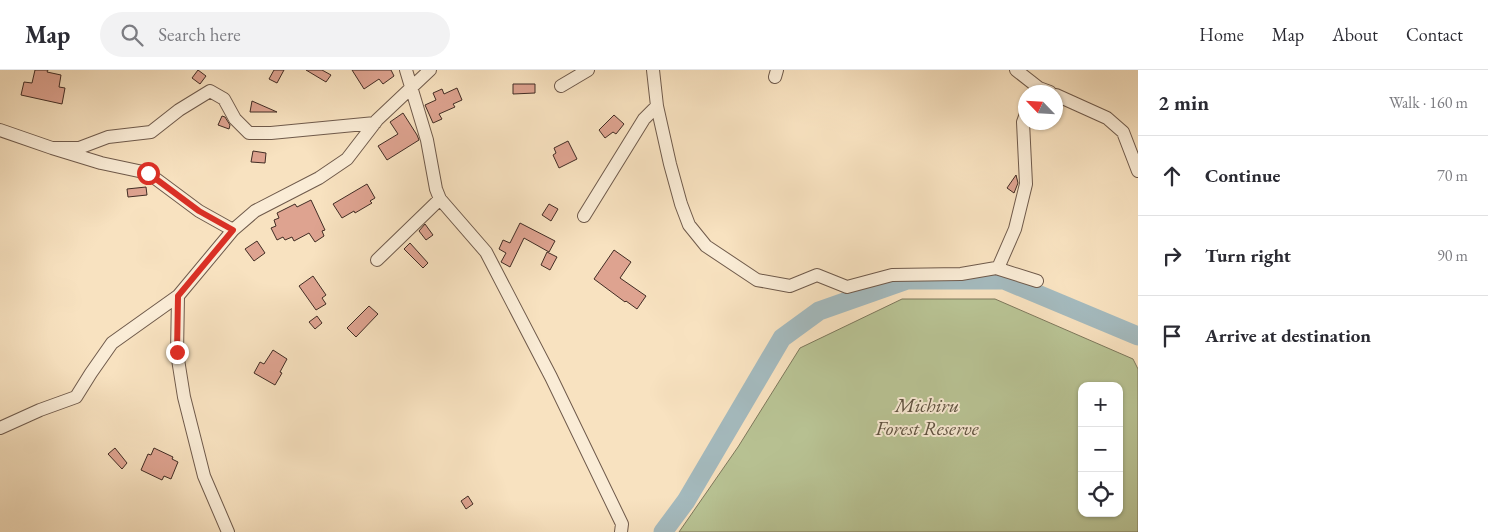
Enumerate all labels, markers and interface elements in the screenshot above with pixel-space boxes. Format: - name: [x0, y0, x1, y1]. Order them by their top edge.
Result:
- search box: [100, 12, 450, 57]
- text: Map: [25, 19, 70, 50]
- icon: search: [118, 21, 146, 49]
- text: Search here: [158, 22, 241, 47]
- text: Home: [1199, 23, 1244, 46]
- text: Map: [1272, 23, 1304, 46]
- text: About: [1332, 23, 1378, 46]
- text: Contact: [1406, 23, 1463, 46]
- north arrow: [1018, 85, 1063, 130]
- text: 2 min: [1158, 89, 1209, 116]
- text: Walk · 160 m: [1389, 92, 1468, 113]
- route start: [137, 162, 160, 185]
- icon: ahead: [1158, 162, 1186, 190]
- text: Continue: [1205, 163, 1280, 188]
- text: 70 m: [1437, 165, 1468, 186]
- icon: right: [1158, 242, 1186, 270]
- text: Turn right: [1205, 243, 1291, 268]
- text: 90 m: [1437, 245, 1468, 266]
- icon: arrive: [1158, 322, 1186, 350]
- text: Arrive at destination: [1205, 323, 1371, 348]
- route end: [166, 341, 189, 364]
- map controls: [1078, 382, 1123, 517]
- button: +: [1078, 382, 1123, 427]
- park label: Michiru Forest Reserve: [874, 392, 979, 441]
- button: −: [1078, 427, 1123, 472]
- button: locate: [1078, 472, 1123, 517]

